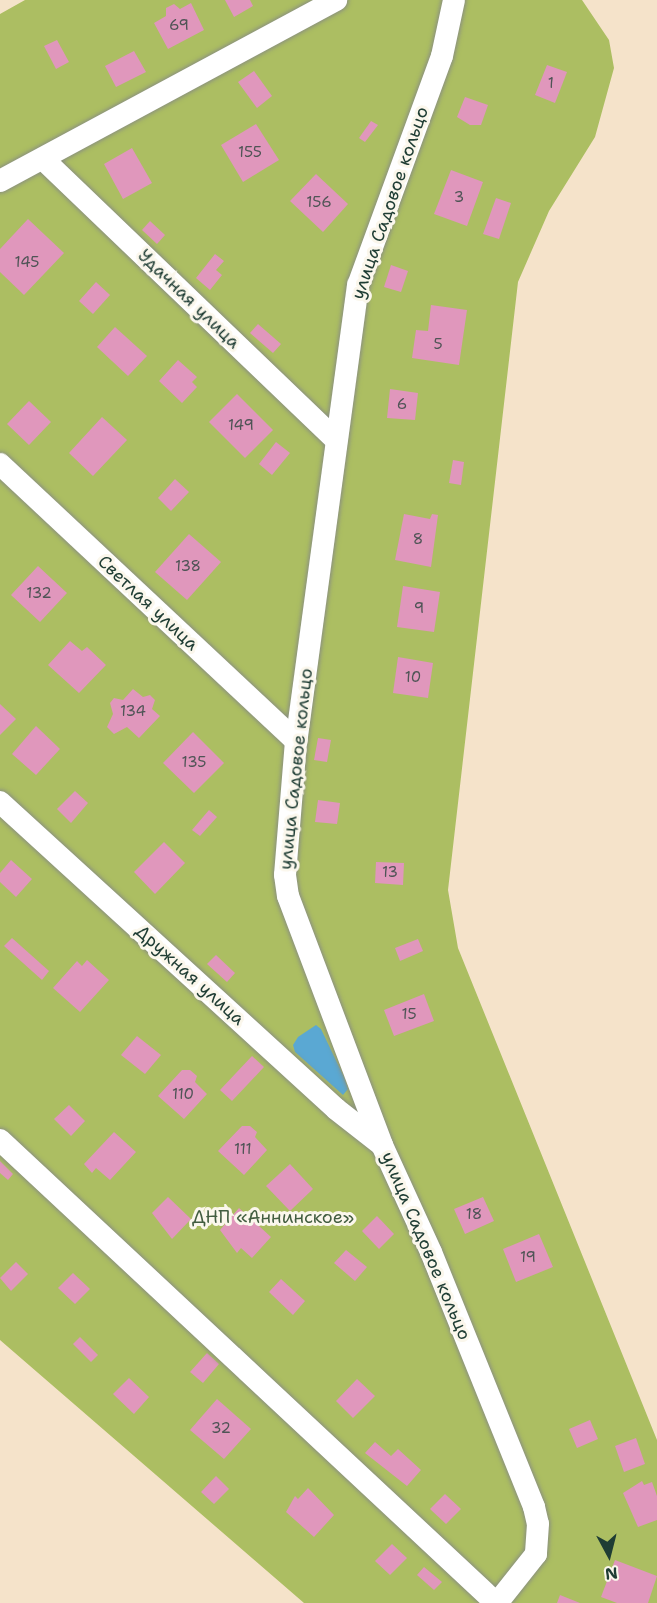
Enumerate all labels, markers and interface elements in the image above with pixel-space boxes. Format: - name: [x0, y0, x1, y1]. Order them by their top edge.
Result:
- house number: 69: [169, 17, 189, 35]
- house number: 1: [548, 75, 554, 93]
- street label: улица Садовое кольцо: [347, 104, 433, 302]
- house number: 155: [238, 144, 262, 162]
- house number: 3: [454, 189, 464, 207]
- house number: 156: [306, 194, 332, 212]
- street label: Удачная улица: [133, 245, 245, 353]
- house number: 145: [15, 254, 39, 272]
- house number: 5: [433, 336, 443, 354]
- house number: 6: [397, 396, 407, 414]
- house number: 149: [228, 417, 254, 435]
- house number: 8: [413, 531, 423, 549]
- street label: Светлая улица: [93, 551, 203, 655]
- house number: 138: [175, 558, 201, 576]
- house number: 132: [26, 585, 52, 603]
- house number: 9: [414, 600, 424, 618]
- street label: улица Садовое кольцо: [275, 667, 317, 871]
- house number: 10: [405, 669, 421, 687]
- house number: 134: [120, 703, 146, 721]
- house number: 135: [182, 754, 206, 772]
- house number: 13: [382, 864, 398, 882]
- street label: Дружная улица: [131, 920, 249, 1030]
- house number: 15: [401, 1006, 417, 1024]
- house number: 110: [172, 1086, 194, 1104]
- house number: 111: [234, 1141, 252, 1159]
- street label: улица Садовое кольцо: [377, 1149, 475, 1343]
- park label: ДНП «Аннинское»: [192, 1206, 354, 1228]
- house number: 18: [466, 1206, 482, 1224]
- house number: 19: [520, 1249, 536, 1267]
- house number: 32: [211, 1420, 231, 1438]
- north arrow: [579, 1525, 639, 1585]
- text: N: [604, 1562, 619, 1585]

